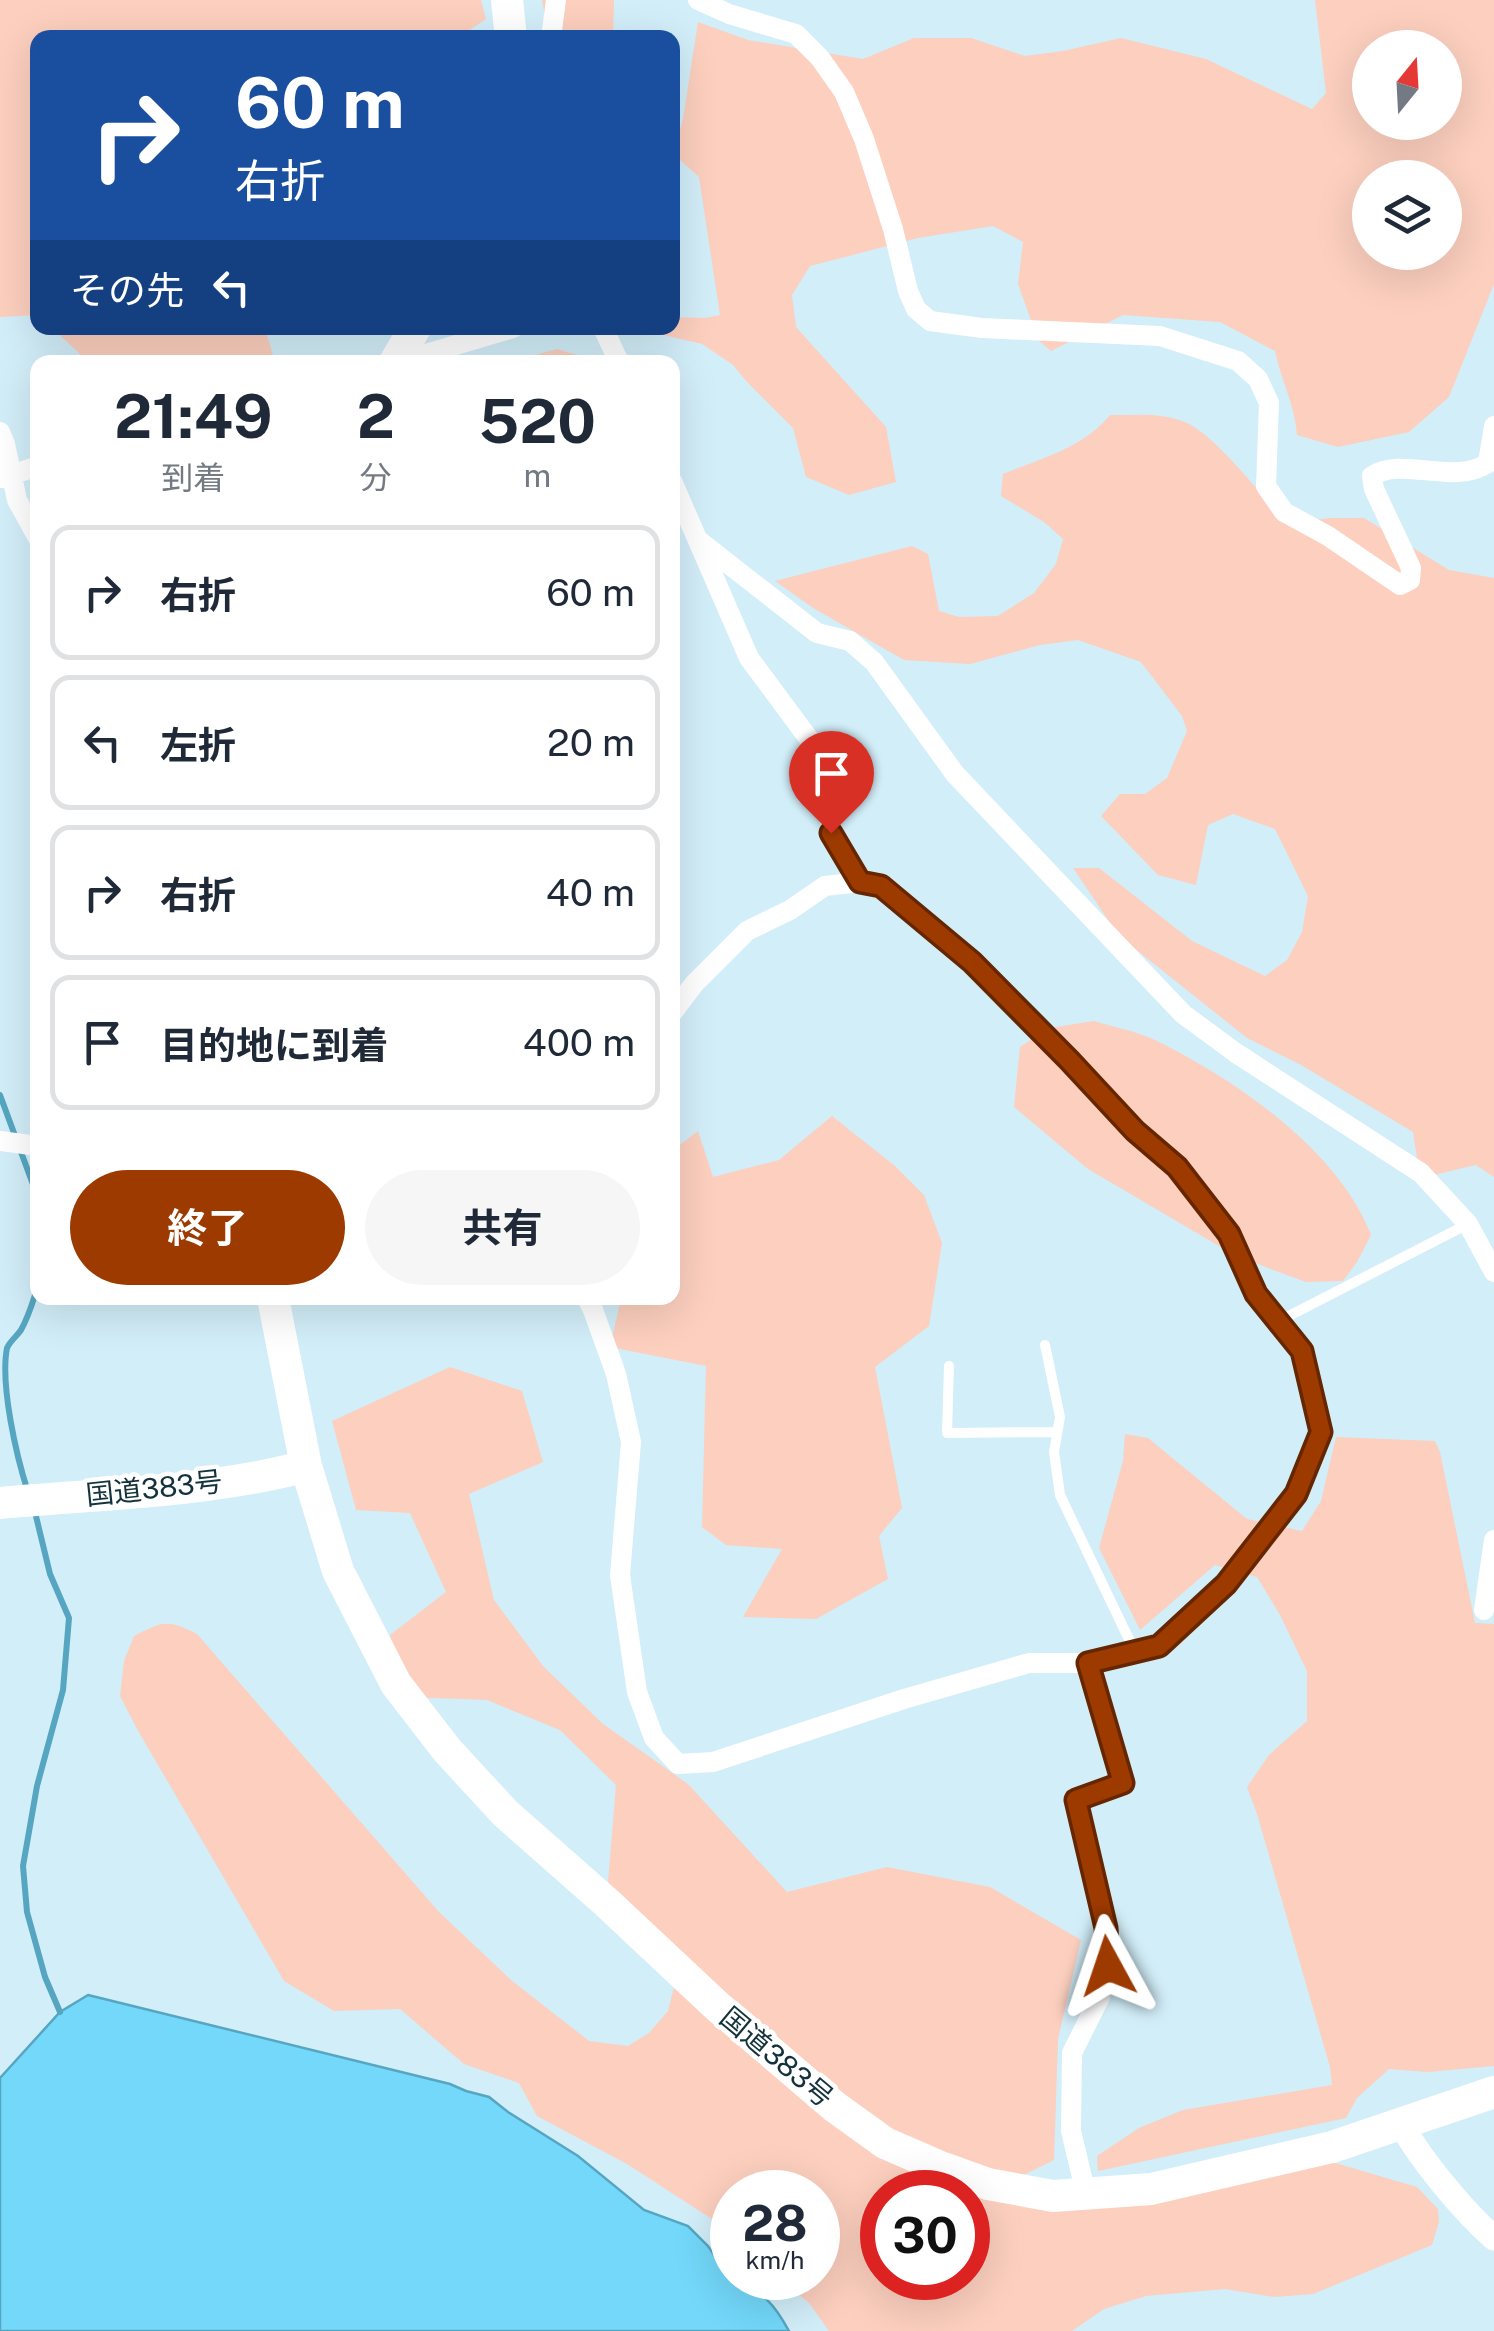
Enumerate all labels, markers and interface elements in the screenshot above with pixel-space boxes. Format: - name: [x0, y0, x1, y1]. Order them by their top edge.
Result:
- north arrow: [1352, 30, 1462, 140]
- map controls: [1352, 30, 1462, 270]
- text: 60 m: [235, 61, 405, 144]
- icon: right: [70, 70, 200, 200]
- text: 右折: [235, 154, 325, 207]
- button: layers: [1352, 160, 1462, 270]
- icon: left: [204, 260, 259, 315]
- text: その先: [70, 268, 184, 313]
- text: 21:49: [114, 381, 273, 452]
- text: 2: [357, 381, 395, 452]
- text: 520: [479, 386, 596, 457]
- text: m: [524, 457, 551, 494]
- text: 到着: [161, 459, 225, 496]
- text: 分: [360, 459, 392, 496]
- icon: right: [75, 565, 130, 620]
- text: 60 m: [546, 570, 635, 615]
- text: 右折: [160, 573, 236, 618]
- icon: left: [75, 715, 130, 770]
- text: 20 m: [547, 720, 635, 765]
- text: 左折: [160, 723, 236, 768]
- pin: [789, 731, 874, 834]
- icon: arrive: [804, 746, 859, 801]
- icon: right: [75, 865, 130, 920]
- text: 40 m: [546, 870, 635, 915]
- text: 右折: [160, 873, 236, 918]
- icon: arrive: [75, 1015, 130, 1070]
- text: 400 m: [523, 1020, 635, 1065]
- text: 目的地に到着: [160, 1023, 388, 1068]
- button: 終了: [70, 1170, 345, 1285]
- button: 共有: [365, 1170, 640, 1285]
- street label: 国道383号: [84, 1464, 224, 1511]
- position arrow: [1056, 1914, 1160, 2018]
- street label: 国道383号: [714, 2000, 840, 2113]
- speed limit sign: 30: [860, 2170, 990, 2300]
- text: 28: [742, 2193, 808, 2252]
- text: km/h: [746, 2245, 804, 2275]

